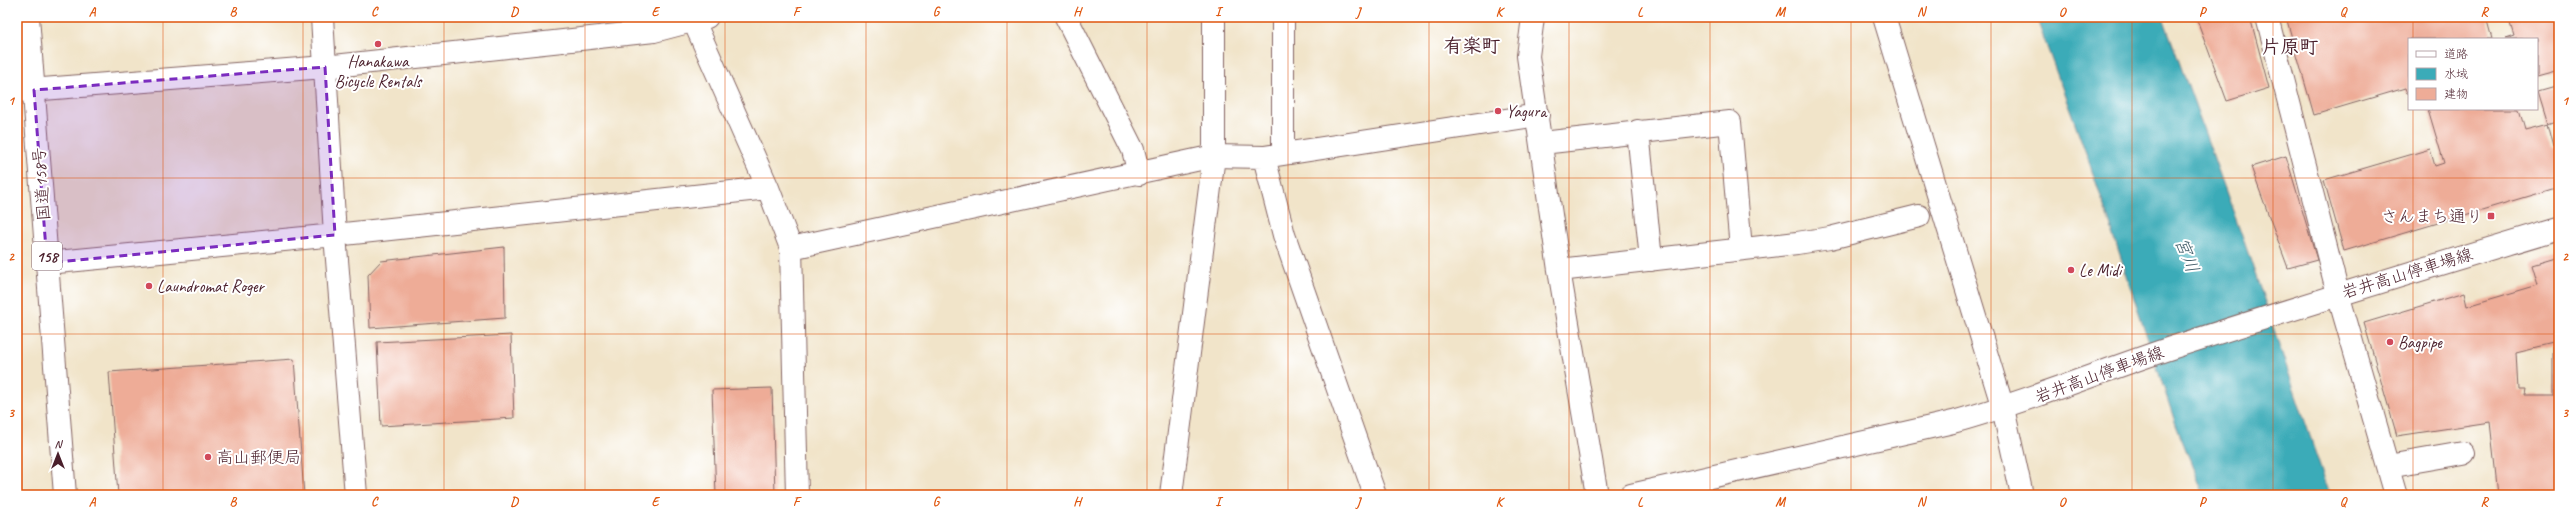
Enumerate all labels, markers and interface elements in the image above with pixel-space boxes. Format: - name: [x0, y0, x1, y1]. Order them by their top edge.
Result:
- text: A: [89, 4, 97, 20]
- text: B: [230, 4, 238, 20]
- text: C: [371, 4, 379, 20]
- text: D: [510, 4, 519, 20]
- text: E: [652, 4, 661, 20]
- text: F: [793, 4, 802, 20]
- text: G: [933, 4, 941, 20]
- text: H: [1073, 4, 1083, 20]
- text: I: [1215, 4, 1224, 20]
- text: J: [1355, 4, 1362, 20]
- text: K: [1496, 4, 1506, 20]
- text: L: [1637, 4, 1644, 20]
- text: M: [1775, 4, 1786, 20]
- text: N: [1917, 4, 1928, 20]
- text: O: [2059, 4, 2068, 20]
- text: P: [2199, 4, 2208, 20]
- text: Q: [2340, 4, 2348, 20]
- text: R: [2480, 4, 2489, 20]
- district label: 有楽町: [1443, 34, 1501, 58]
- district label: 片原町: [2261, 35, 2319, 59]
- legend: [2408, 38, 2538, 110]
- marker: Hanakawa Bicycle Rentals: [373, 39, 383, 49]
- text: 道路: [2444, 46, 2468, 62]
- place label: Hanakawa Bicycle Rentals: [335, 51, 423, 92]
- text: 水域: [2444, 66, 2468, 82]
- text: 建物: [2444, 86, 2468, 102]
- text: 1: [8, 93, 16, 109]
- text: 1: [2562, 93, 2570, 109]
- place label: Yagura: [1506, 101, 1548, 122]
- marker: Yagura: [1493, 106, 1503, 116]
- street label: 国道158号: [28, 146, 55, 222]
- place label: さんまち通り: [2381, 206, 2483, 227]
- marker: さんまち通り: [2486, 211, 2496, 221]
- water label: 宮川: [2170, 234, 2204, 276]
- road number: 158: [32, 242, 62, 270]
- street label: 岩井高山停車場線: [2339, 244, 2475, 303]
- text: 2: [8, 249, 15, 265]
- text: 2: [2562, 249, 2569, 265]
- place label: Le Midi: [2079, 260, 2124, 281]
- marker: Le Midi: [2066, 265, 2076, 275]
- place label: Laundromat Roger: [157, 276, 266, 297]
- marker: Laundromat Roger: [144, 281, 154, 291]
- place label: Bagpipe: [2398, 332, 2443, 353]
- marker: Bagpipe: [2385, 337, 2395, 347]
- street label: 岩井高山停車場線: [2032, 341, 2167, 408]
- text: 3: [8, 405, 15, 421]
- text: 3: [2562, 405, 2569, 421]
- north arrow: [38, 434, 78, 474]
- text: N: [55, 437, 64, 451]
- place label: 高山郵便局: [216, 447, 301, 468]
- marker: 高山郵便局: [203, 452, 213, 462]
- text: A: [89, 494, 97, 510]
- text: B: [230, 494, 238, 510]
- text: C: [371, 494, 379, 510]
- text: D: [510, 494, 519, 510]
- text: E: [652, 494, 661, 510]
- text: F: [793, 494, 802, 510]
- text: G: [933, 494, 941, 510]
- text: H: [1073, 494, 1083, 510]
- text: I: [1215, 494, 1224, 510]
- text: J: [1355, 494, 1362, 510]
- text: K: [1496, 494, 1506, 510]
- text: L: [1637, 494, 1644, 510]
- text: M: [1775, 494, 1786, 510]
- text: N: [1917, 494, 1928, 510]
- text: O: [2059, 494, 2068, 510]
- text: P: [2199, 494, 2208, 510]
- text: Q: [2340, 494, 2348, 510]
- text: R: [2480, 494, 2489, 510]

